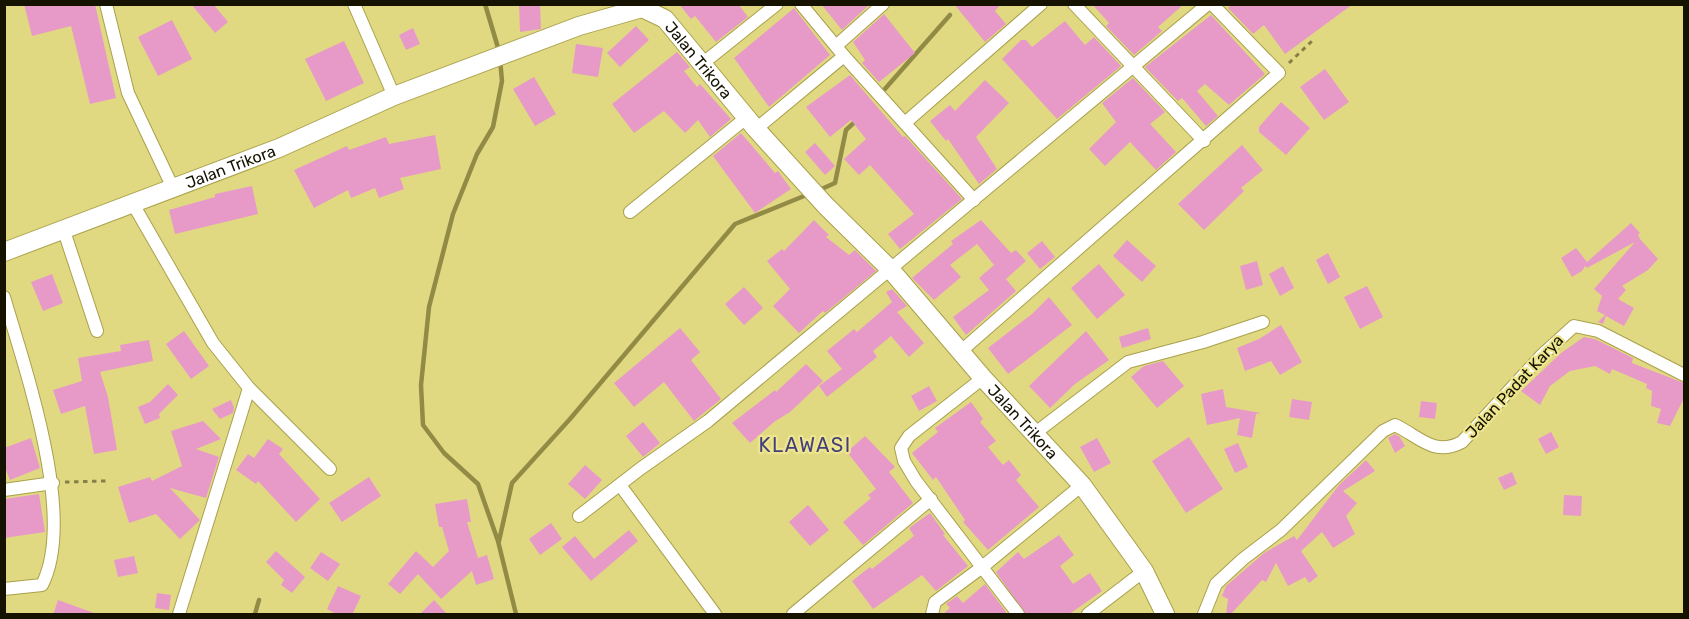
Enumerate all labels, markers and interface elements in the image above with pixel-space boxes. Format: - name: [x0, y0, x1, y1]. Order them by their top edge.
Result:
- street label: Jalan Trikora: [661, 18, 736, 103]
- street label: Jalan Trikora: [183, 141, 278, 193]
- street label: Jalan Padat Karya: [1462, 331, 1567, 442]
- street label: Jalan Trikora: [984, 380, 1062, 463]
- district label: KLAWASI: [758, 433, 852, 457]

